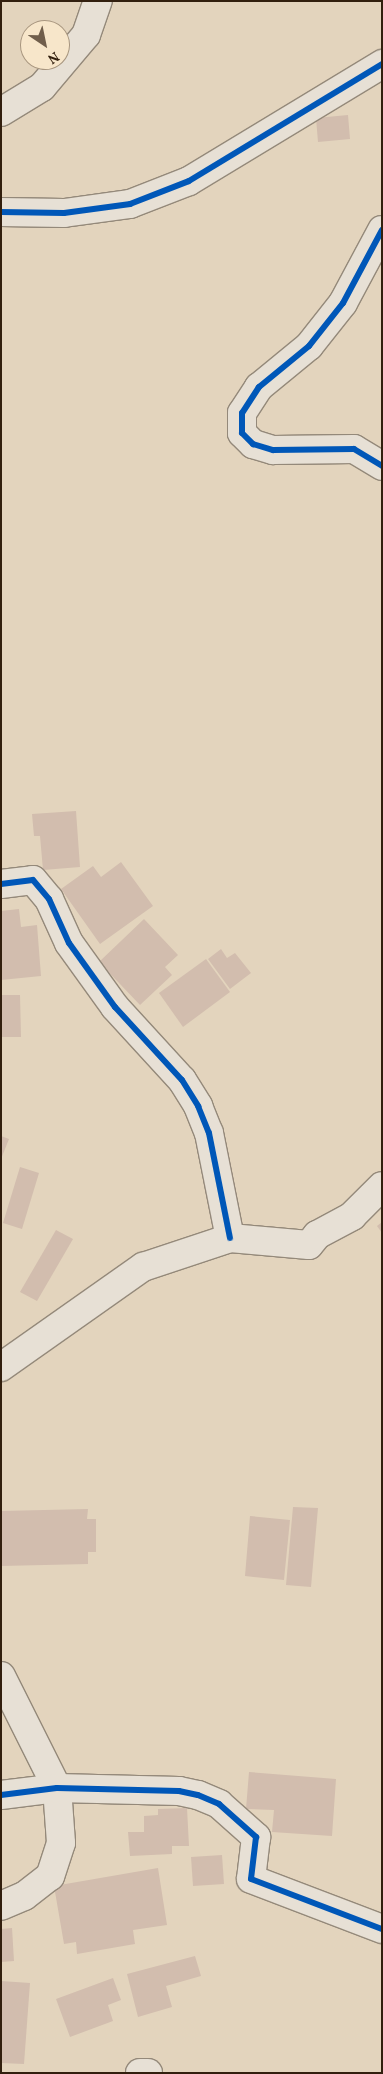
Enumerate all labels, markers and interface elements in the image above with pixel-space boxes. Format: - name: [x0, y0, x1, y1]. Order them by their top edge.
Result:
- north arrow: [20, 20, 70, 70]
- text: N: [44, 46, 63, 68]

